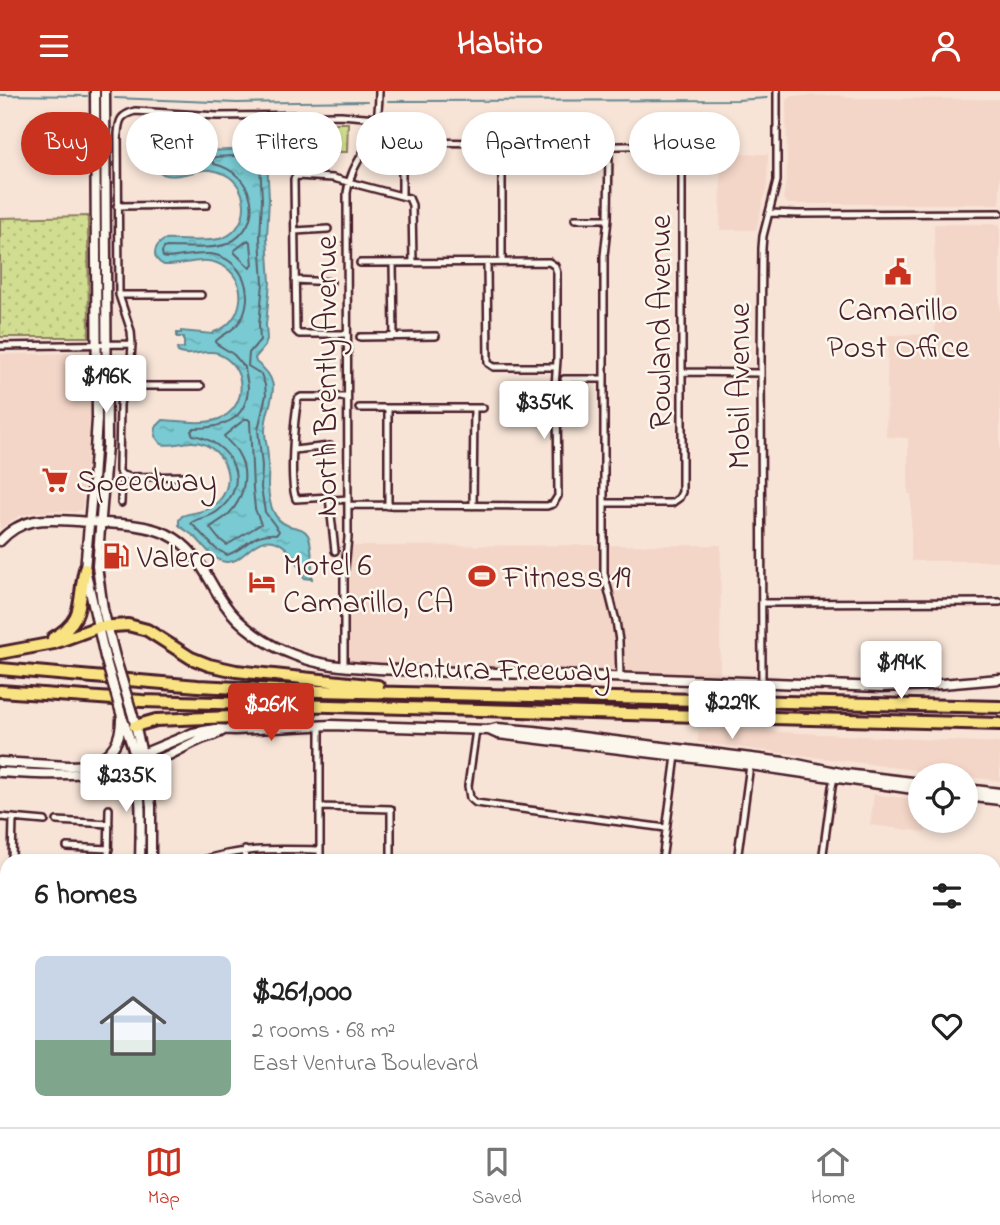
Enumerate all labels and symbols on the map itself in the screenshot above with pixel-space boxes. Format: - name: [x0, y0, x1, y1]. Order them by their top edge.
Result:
- street label: Rowland Avenue: [639, 214, 686, 429]
- street label: North Brently Avenue: [305, 235, 352, 517]
- public building icon: Camarillo Post Office: [883, 257, 913, 287]
- place label: Camarillo Post Office: [827, 289, 970, 373]
- street label: Mobil Avenue: [718, 302, 765, 469]
- pin: $196K: [57, 355, 155, 415]
- pin: $354K: [495, 381, 593, 441]
- place label: Speedway: [76, 460, 217, 507]
- supermarket icon: Speedway: [40, 465, 70, 495]
- place label: Valero: [136, 536, 216, 583]
- fuel station icon: Valero: [101, 541, 131, 571]
- place label: Motel 6 Camarillo, CA: [283, 544, 454, 628]
- place label: Fitness 19: [502, 556, 631, 603]
- sports icon: Fitness 19: [467, 561, 497, 591]
- hotel icon: Motel 6 Camarillo, CA: [247, 567, 277, 597]
- pin: $194K: [852, 641, 950, 701]
- street label: Ventura Freeway: [387, 646, 611, 697]
- pin: $229K: [683, 681, 781, 741]
- pin: $261K: [222, 683, 320, 743]
- pin: $235K: [77, 755, 175, 814]

